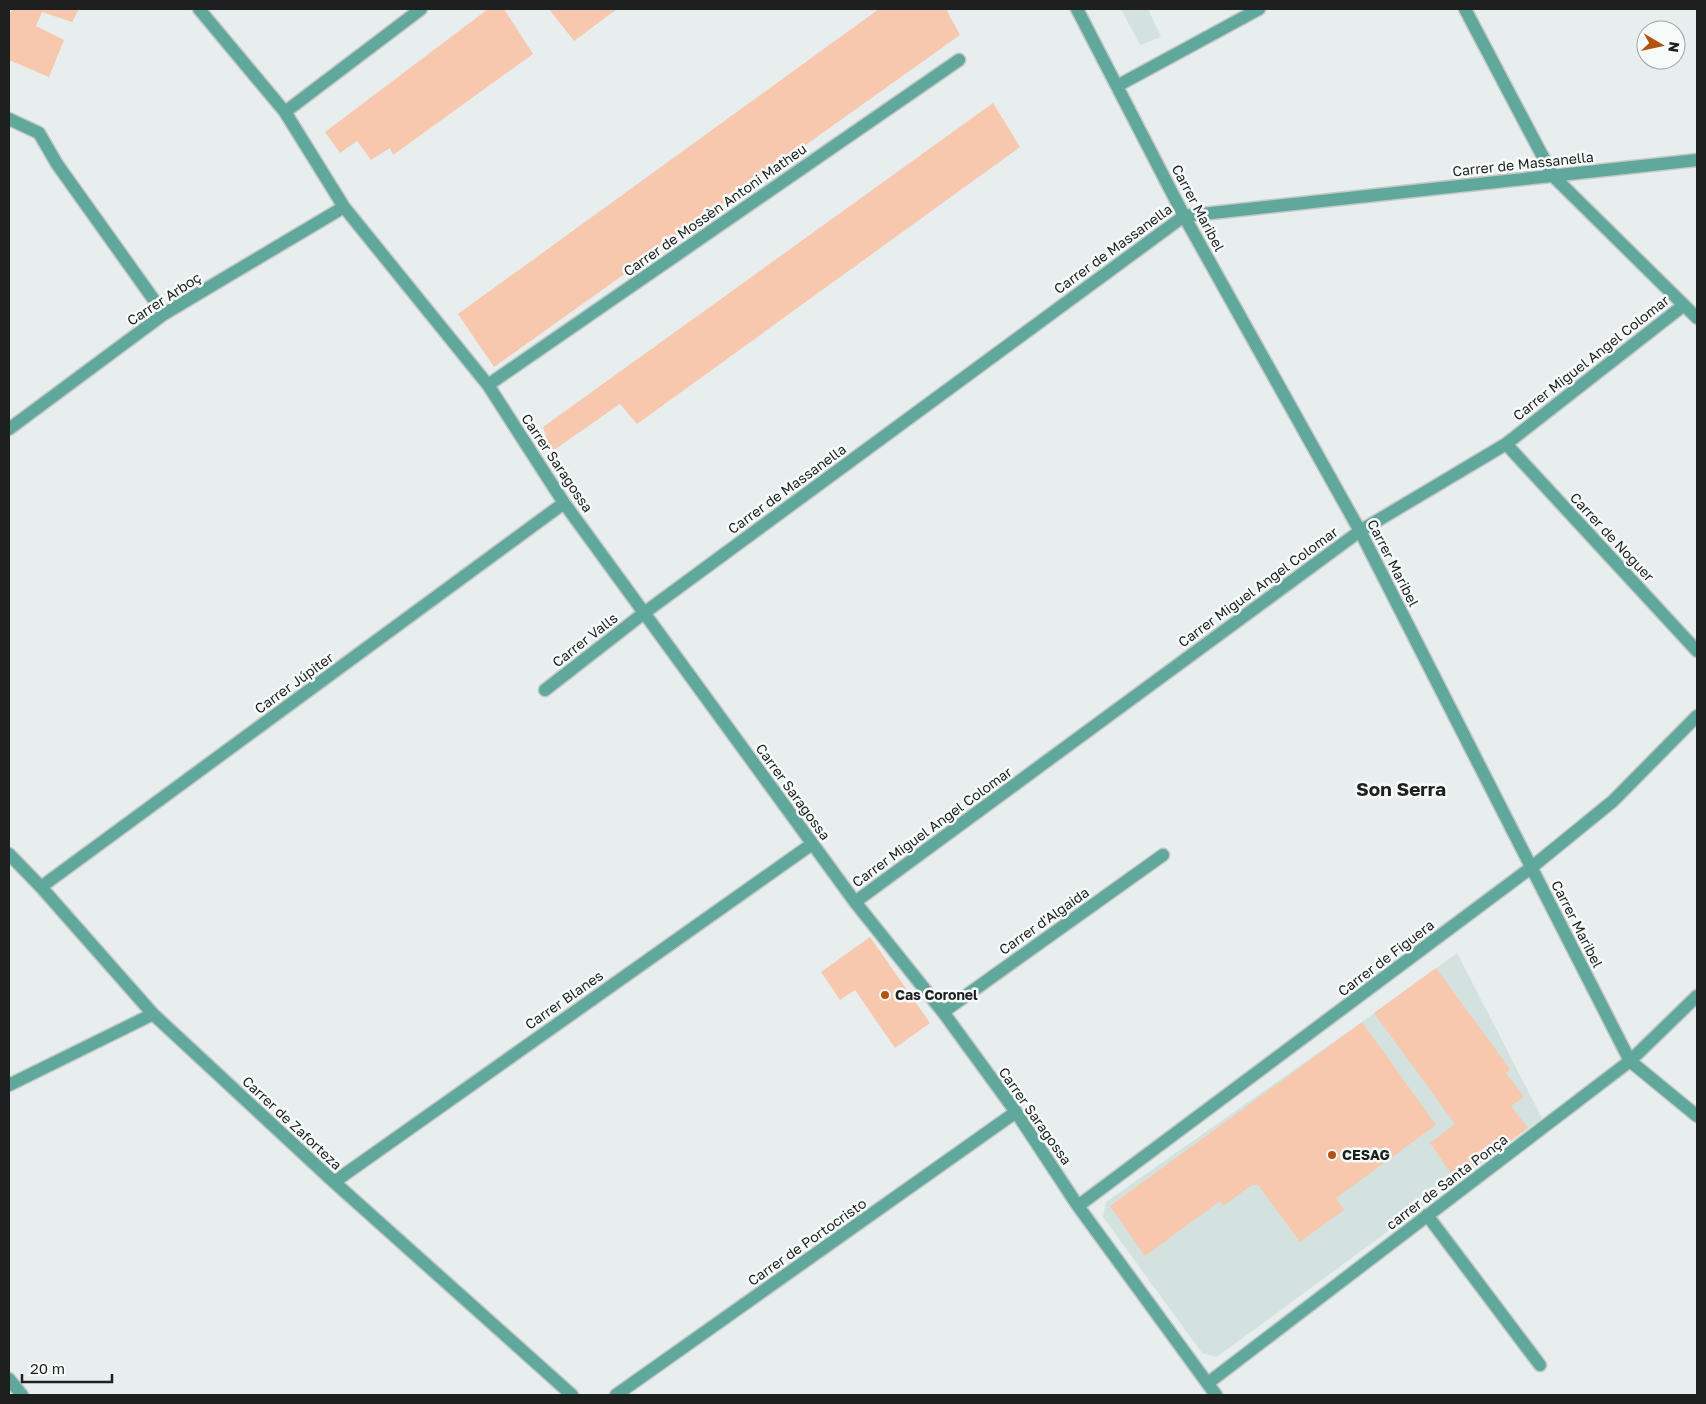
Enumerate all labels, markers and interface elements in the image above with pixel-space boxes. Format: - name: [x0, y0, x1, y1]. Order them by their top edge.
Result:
- north arrow: [1636, 20, 1686, 70]
- text: N: [1665, 41, 1684, 54]
- street label: Carrer de Mossèn Antoni Matheu: [620, 140, 809, 279]
- street label: Carrer de Massanella: [1452, 148, 1594, 179]
- street label: Carrer Maribel: [1168, 162, 1228, 254]
- street label: Carrer de Massanella: [1050, 200, 1175, 297]
- street label: Carrer Arboç: [124, 268, 204, 329]
- street label: Carrer Miguel Angel Colomar: [1509, 291, 1673, 424]
- street label: Carrer Saragossa: [518, 410, 597, 515]
- street label: Carrer de Massanella: [724, 440, 849, 537]
- street label: Carrer de Noguer: [1567, 489, 1658, 585]
- street label: Carrer Maribel: [1364, 516, 1423, 609]
- street label: Carrer Miguel Angel Colomar: [1174, 523, 1341, 650]
- street label: Carrer Valls: [549, 609, 621, 670]
- street label: Carrer Júpiter: [251, 648, 337, 717]
- street label: Carrer Saragossa: [753, 740, 834, 843]
- street label: Carrer Miguel Angel Colomar: [848, 763, 1015, 890]
- district label: Son Serra: [1356, 777, 1446, 800]
- street label: Carrer Maribel: [1548, 877, 1607, 970]
- street label: Carrer d'Algaida: [995, 883, 1092, 958]
- street label: Carrer de Figuera: [1334, 916, 1437, 999]
- street label: Carrer Blanes: [521, 966, 606, 1033]
- place label: Cas Coronel: [895, 986, 978, 1003]
- marker: Cas Coronel: [879, 989, 891, 1001]
- street label: Carrer Saragossa: [995, 1064, 1075, 1168]
- street label: Carrer de Zaforteza: [239, 1072, 346, 1173]
- street label: carrer de Santa Ponça: [1383, 1130, 1511, 1233]
- place label: CESAG: [1342, 1146, 1390, 1163]
- marker: CESAG: [1326, 1149, 1338, 1161]
- street label: Carrer de Portocristo: [744, 1194, 869, 1289]
- scale bar: [22, 1352, 112, 1384]
- text: 20 m: [30, 1359, 65, 1377]

